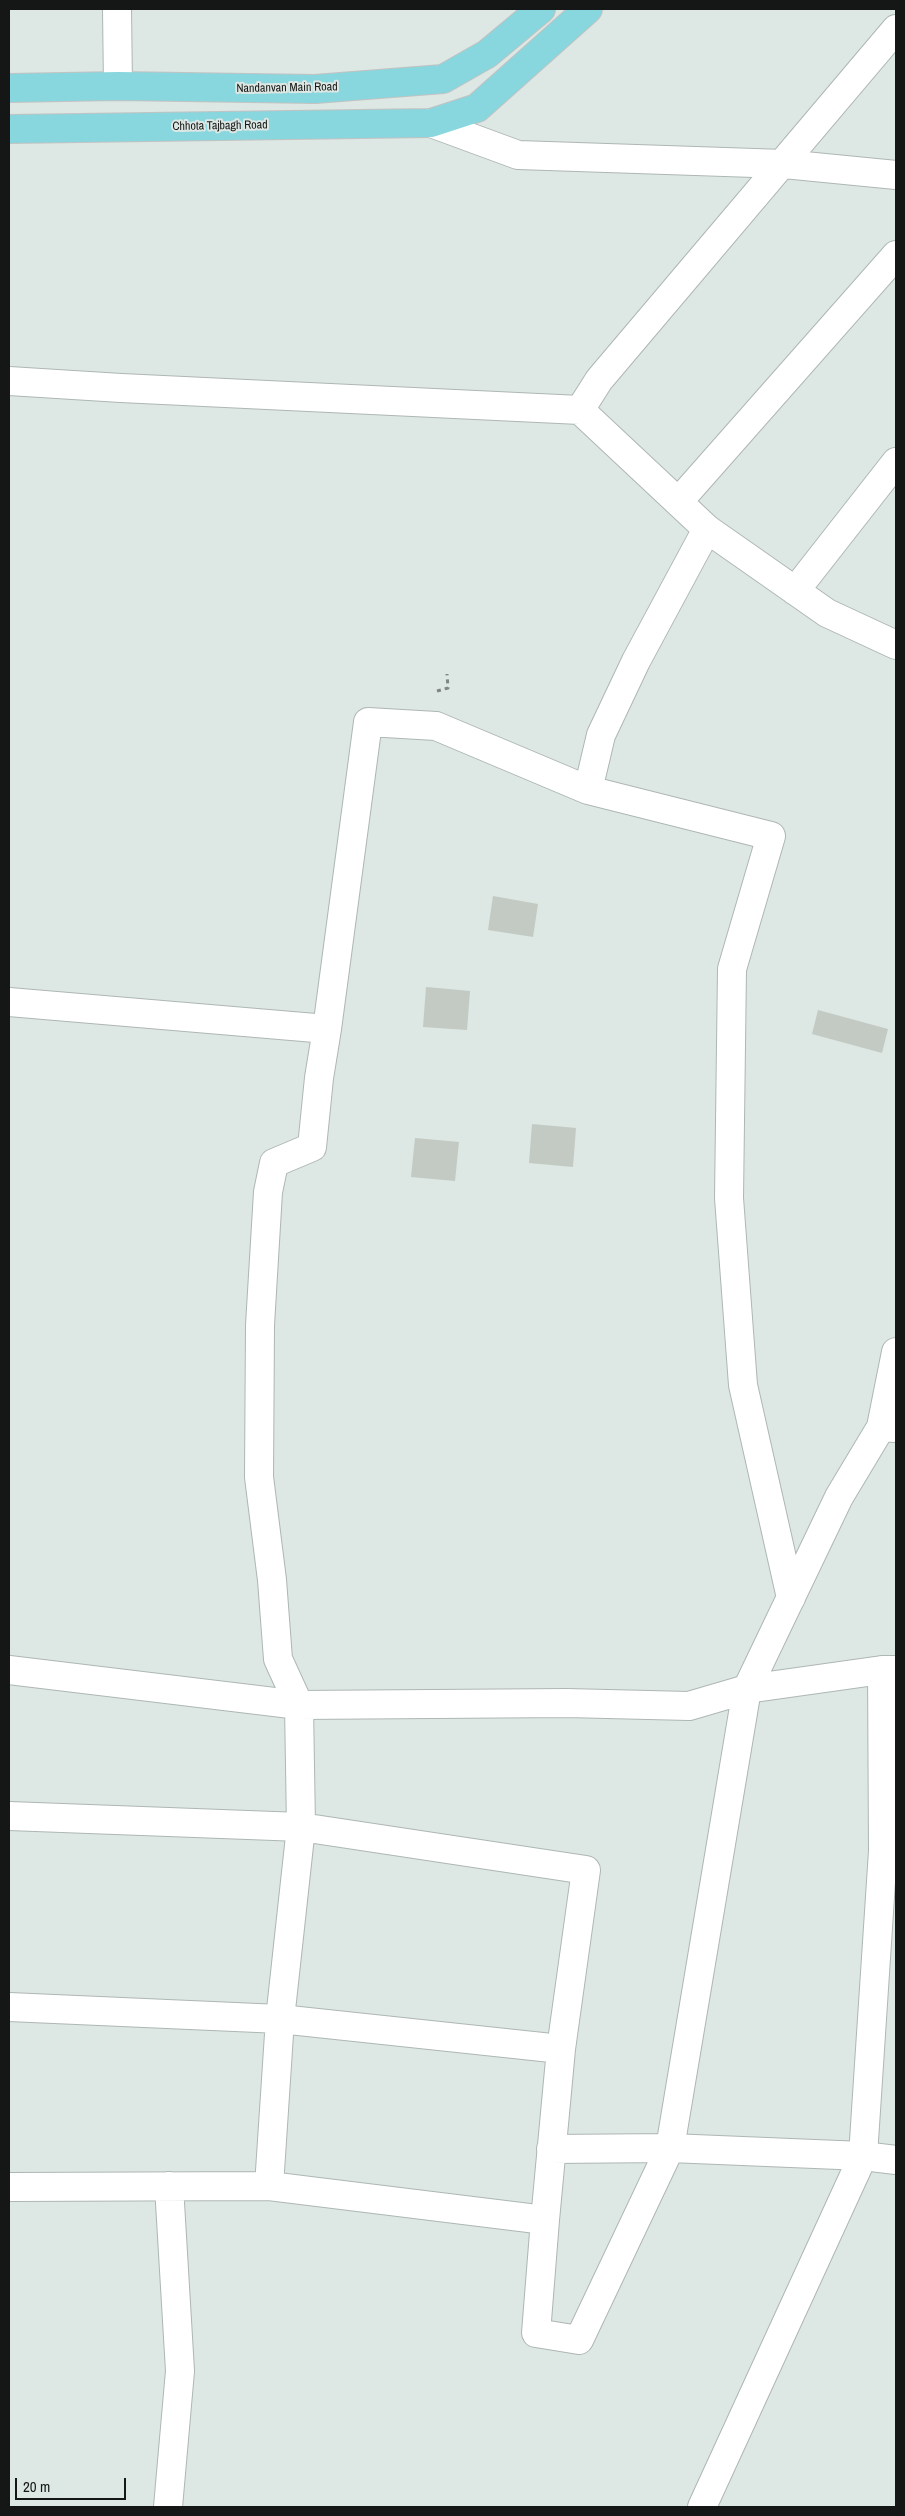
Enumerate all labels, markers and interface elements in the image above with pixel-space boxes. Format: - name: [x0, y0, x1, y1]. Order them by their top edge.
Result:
- street label: Nandanvan Main Road: [236, 80, 338, 96]
- street label: Chhota Tajbagh Road: [172, 118, 268, 134]
- scale bar: [18, 2468, 129, 2500]
- text: 20 m: [23, 2476, 50, 2497]

